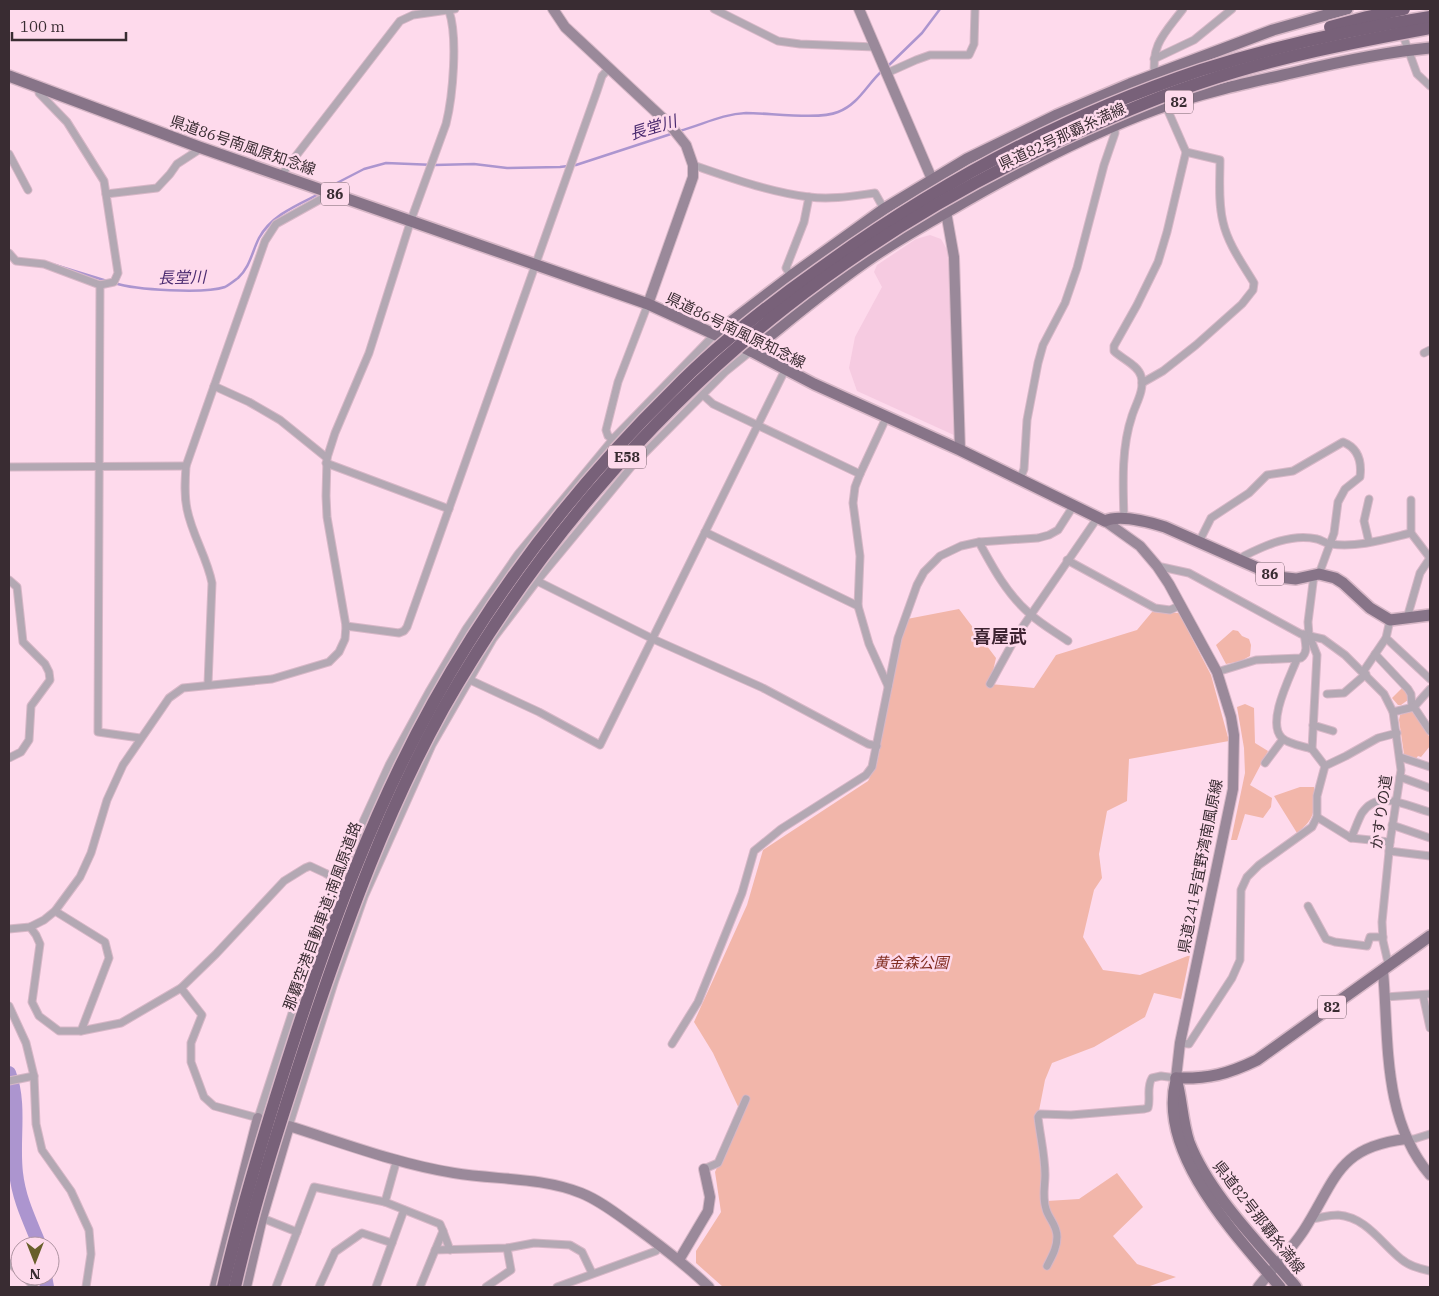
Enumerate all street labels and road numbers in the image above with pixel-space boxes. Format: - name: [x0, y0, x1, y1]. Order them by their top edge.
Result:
- road number: 82: [1165, 90, 1193, 114]
- street label: 県道82号那覇糸満線: [995, 98, 1129, 174]
- street label: 県道86号南風原知念線: [168, 111, 318, 179]
- road number: 86: [321, 182, 349, 205]
- street label: 県道86号南風原知念線: [663, 288, 809, 372]
- road number: E58: [608, 446, 646, 468]
- road number: 86: [1256, 562, 1284, 586]
- street label: かすりの道: [1366, 774, 1396, 850]
- street label: 県道241号宜野湾南風原線: [1174, 777, 1226, 955]
- street label: 那覇空港自動車道;南風原道路: [279, 819, 365, 1013]
- road number: 82: [1318, 996, 1346, 1019]
- street label: 県道82号那覇糸満線: [1209, 1157, 1309, 1277]

